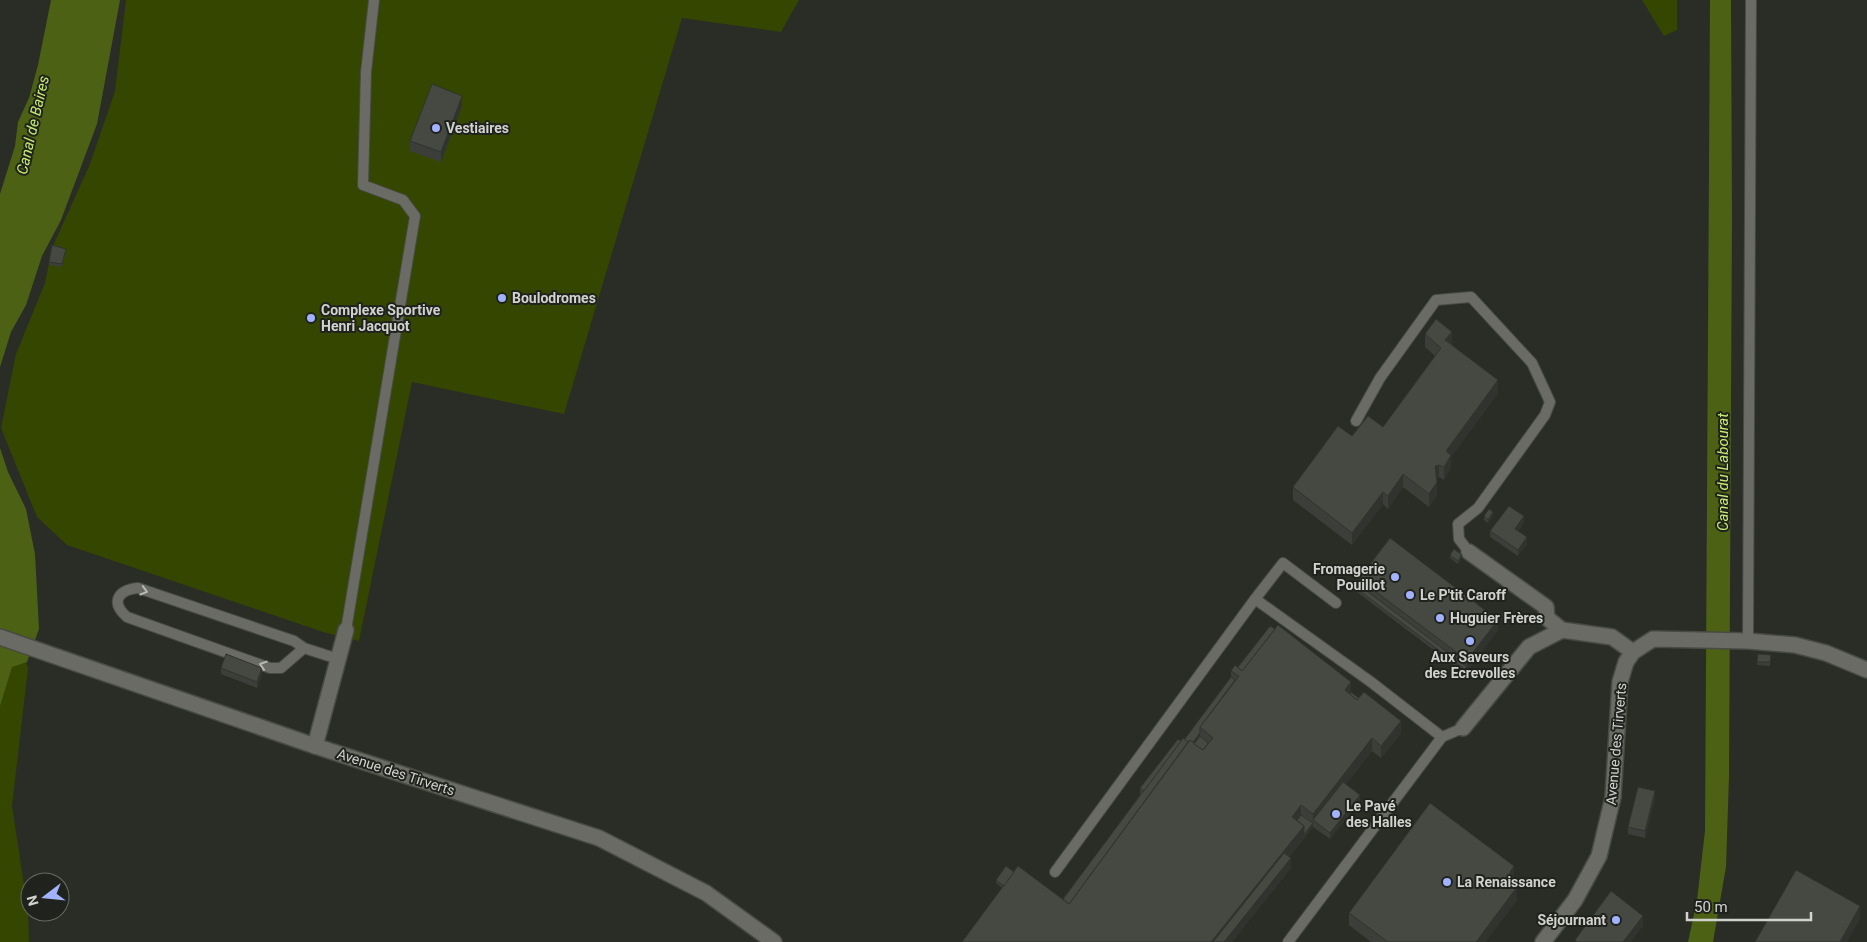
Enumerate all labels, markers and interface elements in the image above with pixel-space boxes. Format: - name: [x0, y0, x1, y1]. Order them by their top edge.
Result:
- water label: Canal de Baires: [13, 74, 53, 176]
- place label: Vestiaires: [446, 120, 509, 136]
- marker: Vestiaires: [430, 122, 442, 134]
- place label: Boulodromes: [512, 290, 596, 306]
- marker: Boulodromes: [496, 292, 508, 304]
- place label: Complexe Sportive Henri Jacquot: [321, 302, 441, 334]
- marker: Complexe Sportive Henri Jacquot: [305, 312, 317, 324]
- water label: Canal du Labourat: [1714, 413, 1732, 531]
- place label: Fromagerie Pouillot: [1313, 561, 1385, 593]
- marker: Fromagerie Pouillot: [1389, 571, 1401, 583]
- one-way arrow: [140, 585, 148, 595]
- place label: Le P'tit Caroff: [1420, 587, 1507, 603]
- marker: Le P'tit Caroff: [1404, 589, 1416, 601]
- place label: Huguier Frères: [1450, 610, 1543, 626]
- marker: Huguier Frères: [1434, 612, 1446, 624]
- marker: Aux Saveurs des Ecrevolles: [1464, 635, 1476, 647]
- place label: Aux Saveurs des Ecrevolles: [1425, 649, 1515, 681]
- one-way arrow: [259, 661, 268, 671]
- street label: Avenue des Tirverts: [1603, 682, 1629, 806]
- street label: Avenue des Tirverts: [335, 745, 457, 799]
- place label: Le Pavé des Halles: [1346, 798, 1412, 830]
- marker: Le Pavé des Halles: [1330, 808, 1342, 820]
- north arrow: [20, 872, 70, 922]
- place label: La Renaissance: [1457, 874, 1556, 890]
- marker: La Renaissance: [1441, 876, 1453, 888]
- scale bar: [1687, 890, 1811, 922]
- text: N: [23, 894, 42, 908]
- text: 50 m: [1694, 898, 1728, 916]
- place label: Séjournant: [1537, 912, 1606, 928]
- marker: Séjournant: [1610, 914, 1622, 926]

